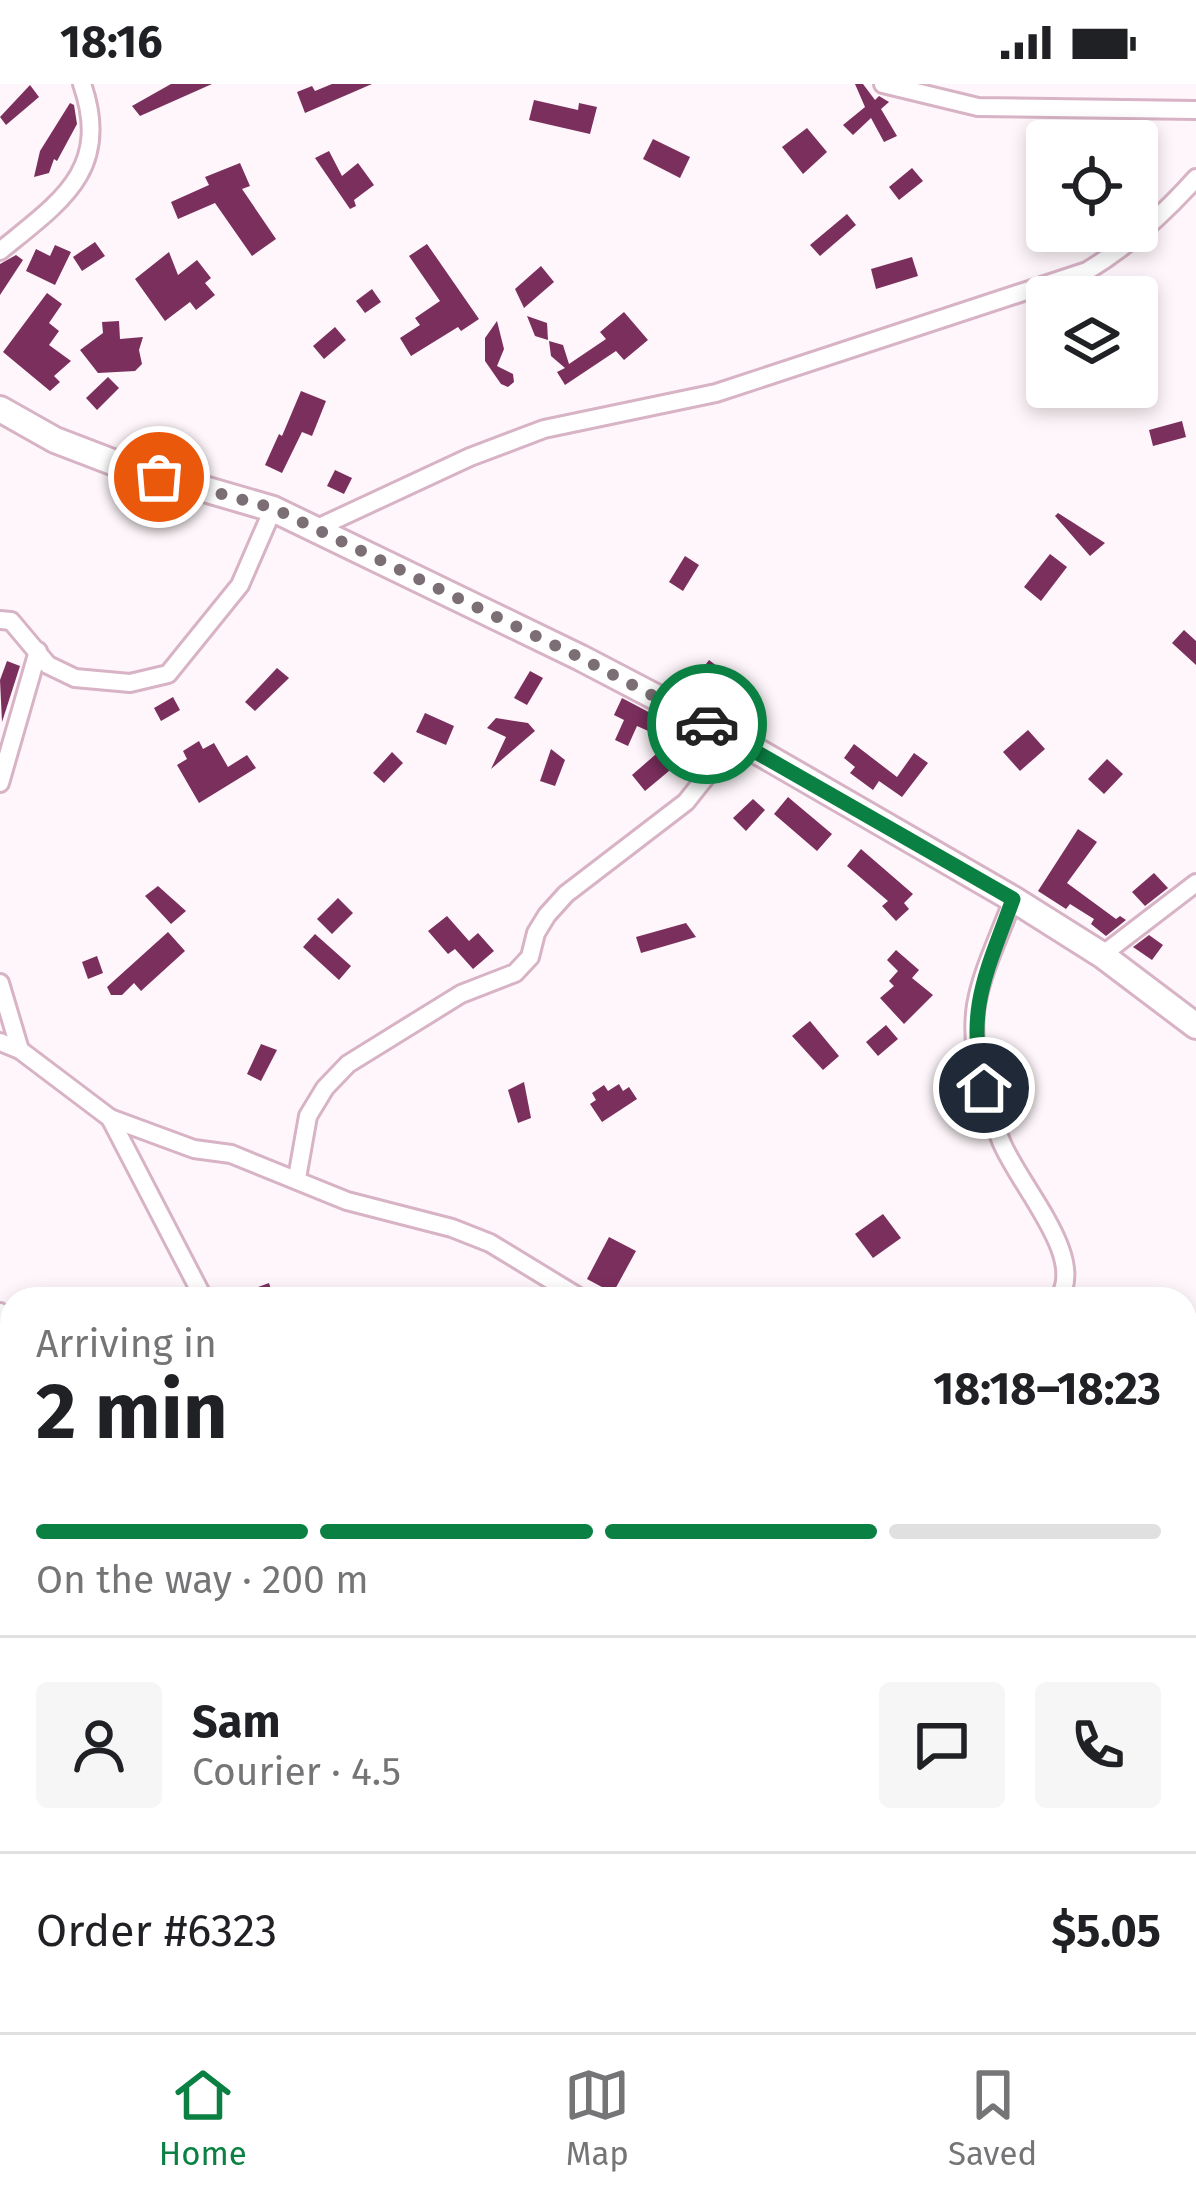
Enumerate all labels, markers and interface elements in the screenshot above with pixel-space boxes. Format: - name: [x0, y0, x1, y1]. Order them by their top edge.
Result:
- text: 18:16: [60, 15, 163, 69]
- map controls: [1026, 120, 1158, 408]
- button: locate: [1026, 120, 1158, 252]
- button: layers: [1026, 276, 1158, 408]
- pin: [108, 426, 210, 528]
- icon: bag: [126, 444, 192, 510]
- courier: [647, 664, 767, 784]
- icon: car: [674, 691, 740, 757]
- pin: [933, 1037, 1035, 1139]
- icon: home: [951, 1055, 1017, 1121]
- text: Arriving in: [36, 1321, 217, 1367]
- text: 18:18–18:23: [933, 1362, 1161, 1416]
- text: 2 min: [36, 1365, 228, 1459]
- text: On the way · 200 m: [36, 1557, 369, 1603]
- button: person: [36, 1682, 162, 1808]
- button: chat: [879, 1682, 1005, 1808]
- button: phone: [1035, 1682, 1161, 1808]
- text: Sam: [192, 1695, 280, 1749]
- text: Courier · 4.5: [192, 1749, 401, 1795]
- text: Order #6323: [36, 1904, 277, 1958]
- text: $5.05: [1052, 1904, 1161, 1958]
- tab: Home: [159, 2062, 247, 2174]
- tab: Map: [564, 2062, 630, 2174]
- tab: Saved: [948, 2062, 1037, 2174]

